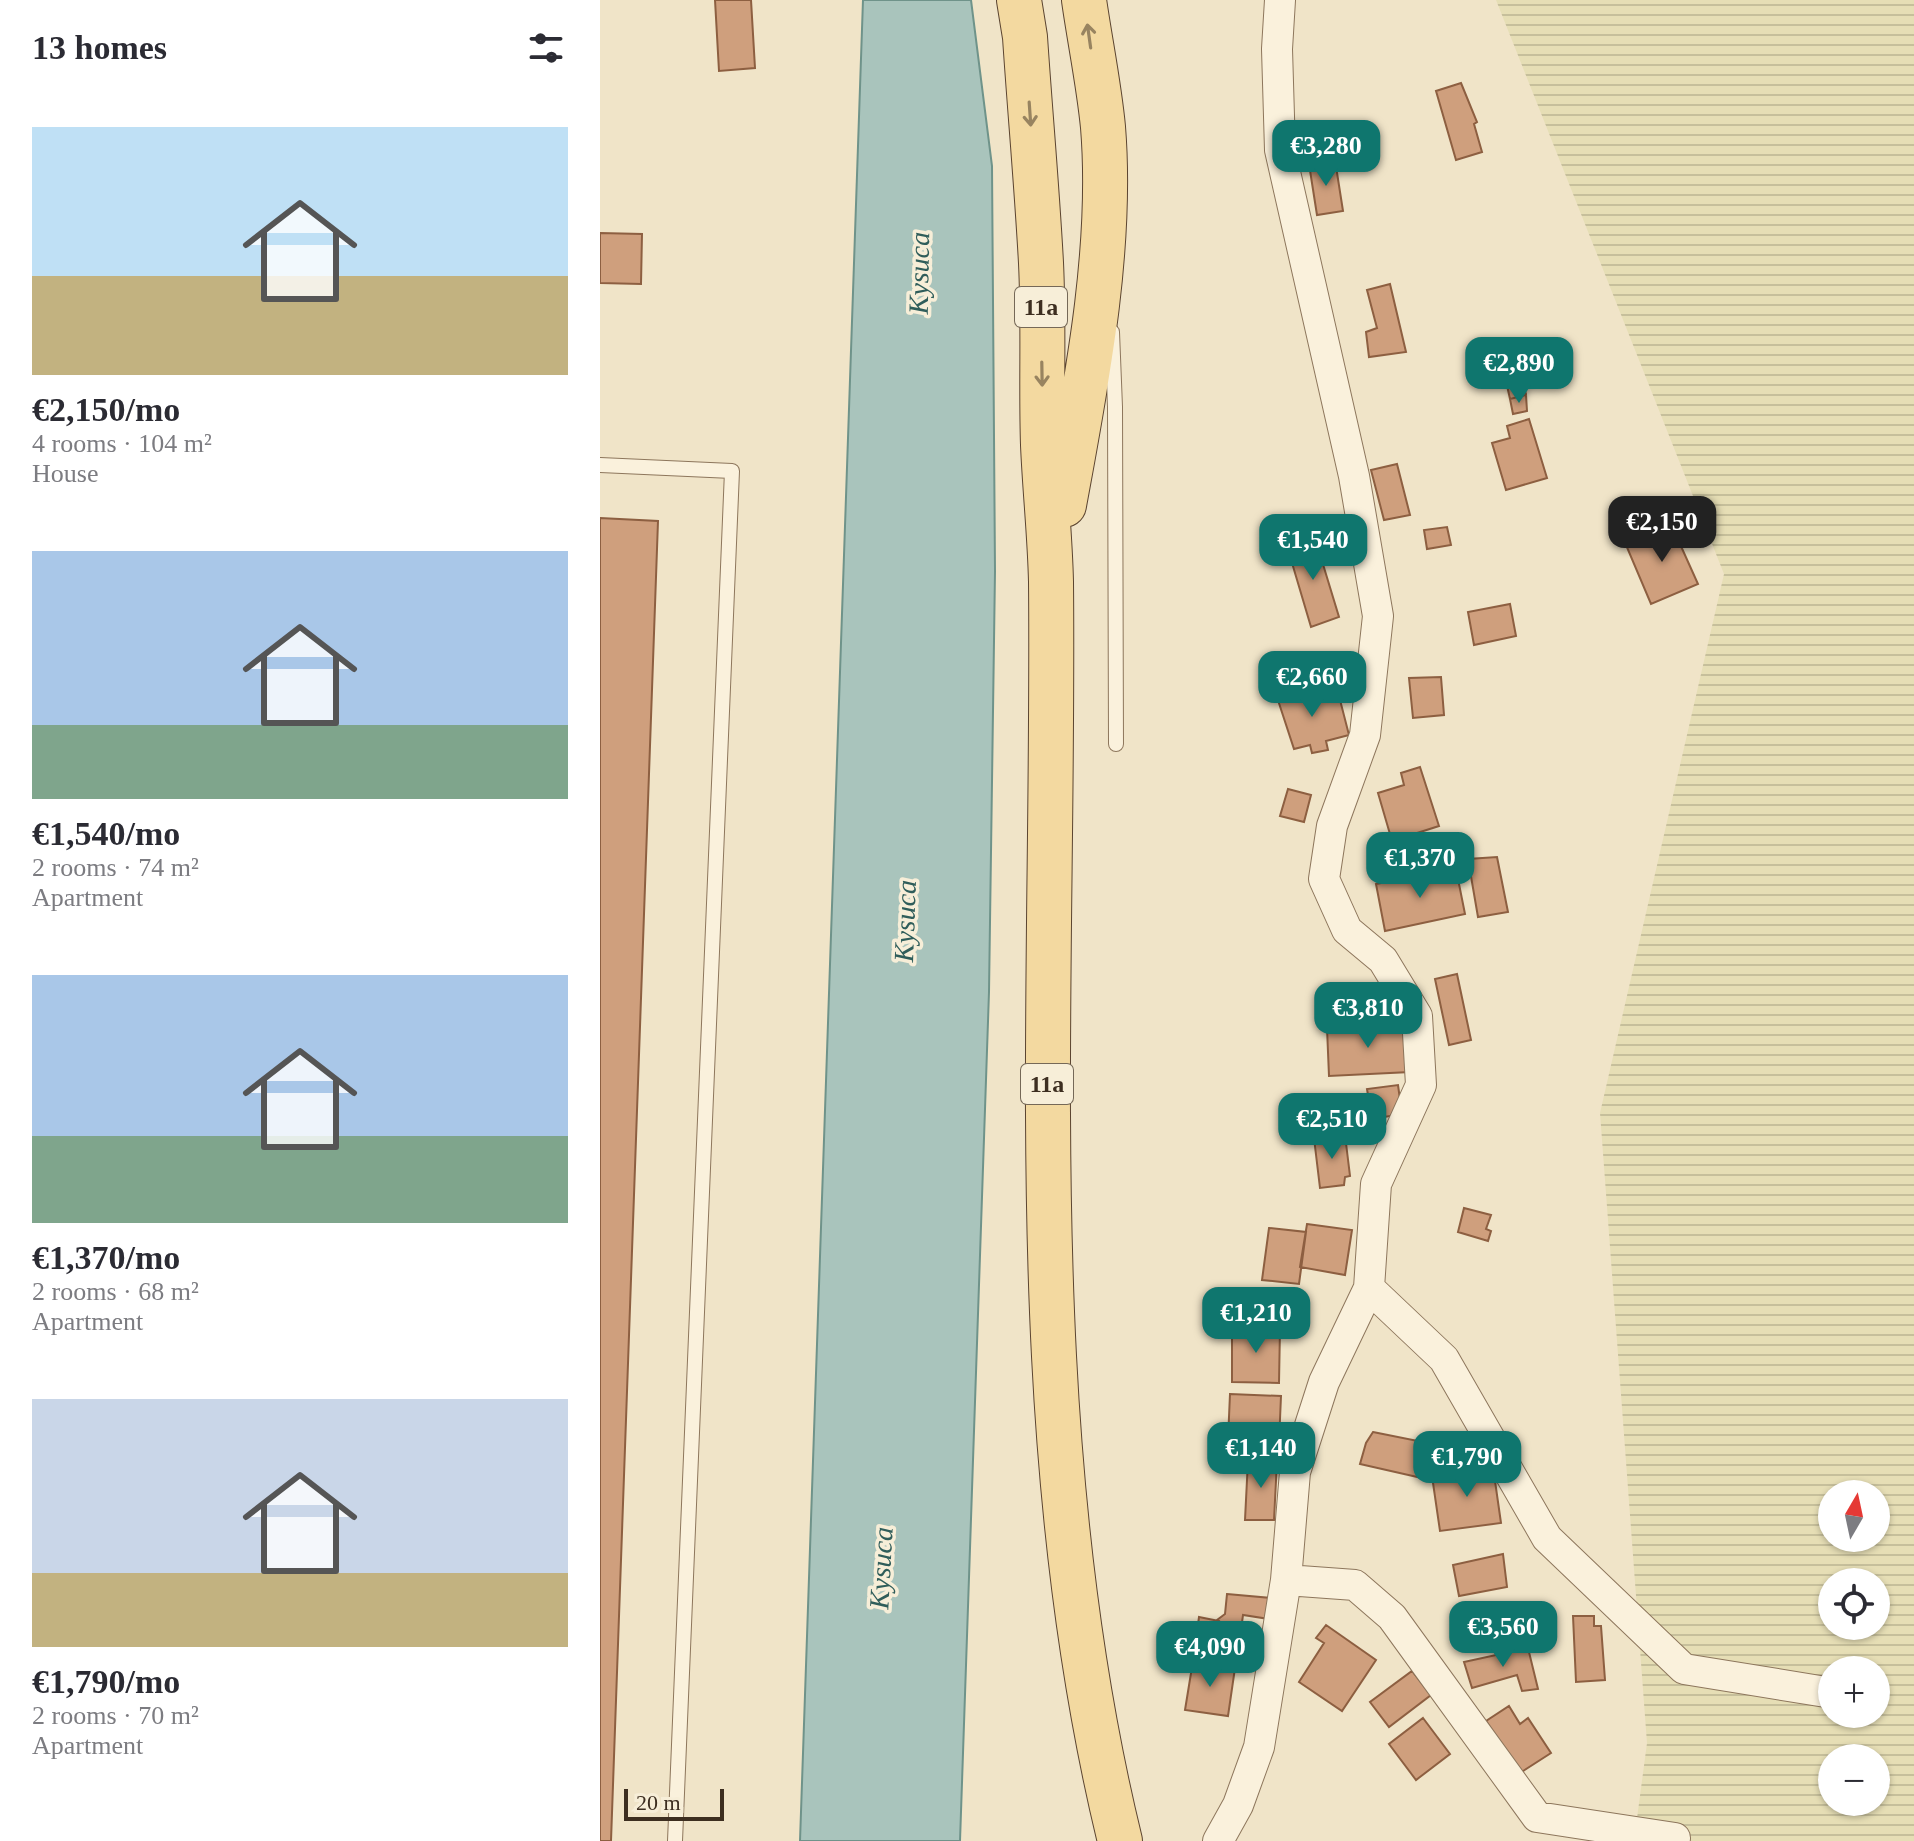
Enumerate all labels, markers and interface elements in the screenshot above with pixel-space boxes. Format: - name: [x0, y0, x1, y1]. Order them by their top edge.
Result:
- one-way arrow: [1081, 24, 1096, 49]
- icon: filters: [524, 26, 568, 70]
- text: 13 homes: [32, 29, 167, 66]
- one-way arrow: [1023, 100, 1038, 127]
- pin: €3,280: [1261, 120, 1391, 188]
- text: €3,280: [1290, 131, 1362, 160]
- icon: home: [228, 179, 372, 323]
- water label: Kysuca: [903, 232, 935, 315]
- road number: 11a: [1015, 287, 1067, 327]
- pin: €2,890: [1454, 337, 1584, 405]
- text: €2,890: [1483, 348, 1555, 377]
- one-way arrow: [1035, 360, 1050, 387]
- text: €2,150/mo: [32, 391, 180, 428]
- text: 4 rooms · 104 m²: [32, 429, 212, 458]
- text: House: [32, 459, 98, 488]
- pin: €2,150: [1597, 496, 1727, 564]
- text: €2,150: [1626, 507, 1698, 536]
- pin: €1,540: [1248, 514, 1378, 582]
- text: €1,540: [1277, 525, 1349, 554]
- icon: home: [228, 603, 372, 747]
- pin: €2,660: [1247, 651, 1377, 719]
- text: €2,660: [1276, 662, 1348, 691]
- text: €1,540/mo: [32, 815, 180, 852]
- pin: €1,370: [1355, 832, 1485, 900]
- text: €1,370: [1384, 843, 1456, 872]
- text: 2 rooms · 74 m²: [32, 853, 199, 882]
- water label: Kysuca: [888, 879, 922, 964]
- text: Apartment: [32, 883, 143, 912]
- pin: €3,810: [1303, 982, 1433, 1050]
- text: €3,810: [1332, 993, 1404, 1022]
- icon: home: [228, 1027, 372, 1171]
- road number: 11a: [1021, 1064, 1073, 1104]
- pin: €2,510: [1267, 1093, 1397, 1161]
- text: €2,510: [1296, 1104, 1368, 1133]
- text: €1,370/mo: [32, 1239, 180, 1276]
- text: 2 rooms · 68 m²: [32, 1277, 199, 1306]
- pin: €1,210: [1191, 1287, 1321, 1355]
- text: €1,210: [1220, 1298, 1292, 1327]
- text: Apartment: [32, 1307, 143, 1336]
- pin: €1,140: [1196, 1422, 1326, 1490]
- pin: €1,790: [1402, 1431, 1532, 1499]
- text: €1,140: [1225, 1433, 1297, 1462]
- text: €1,790: [1431, 1442, 1503, 1471]
- icon: home: [228, 1451, 372, 1595]
- north arrow: [1818, 1480, 1890, 1552]
- map controls: [1818, 1480, 1890, 1816]
- water label: Kysuca: [863, 1526, 899, 1611]
- button: locate: [1818, 1568, 1890, 1640]
- pin: €3,560: [1438, 1601, 1568, 1669]
- text: €3,560: [1467, 1612, 1539, 1641]
- pin: €4,090: [1145, 1621, 1275, 1689]
- text: €4,090: [1174, 1632, 1246, 1661]
- button: +: [1818, 1656, 1890, 1728]
- text: €1,790/mo: [32, 1663, 180, 1700]
- text: 2 rooms · 70 m²: [32, 1701, 199, 1730]
- text: Apartment: [32, 1731, 143, 1760]
- button: −: [1818, 1744, 1890, 1816]
- scale bar: [624, 1785, 724, 1821]
- text: 20 m: [636, 1790, 681, 1815]

